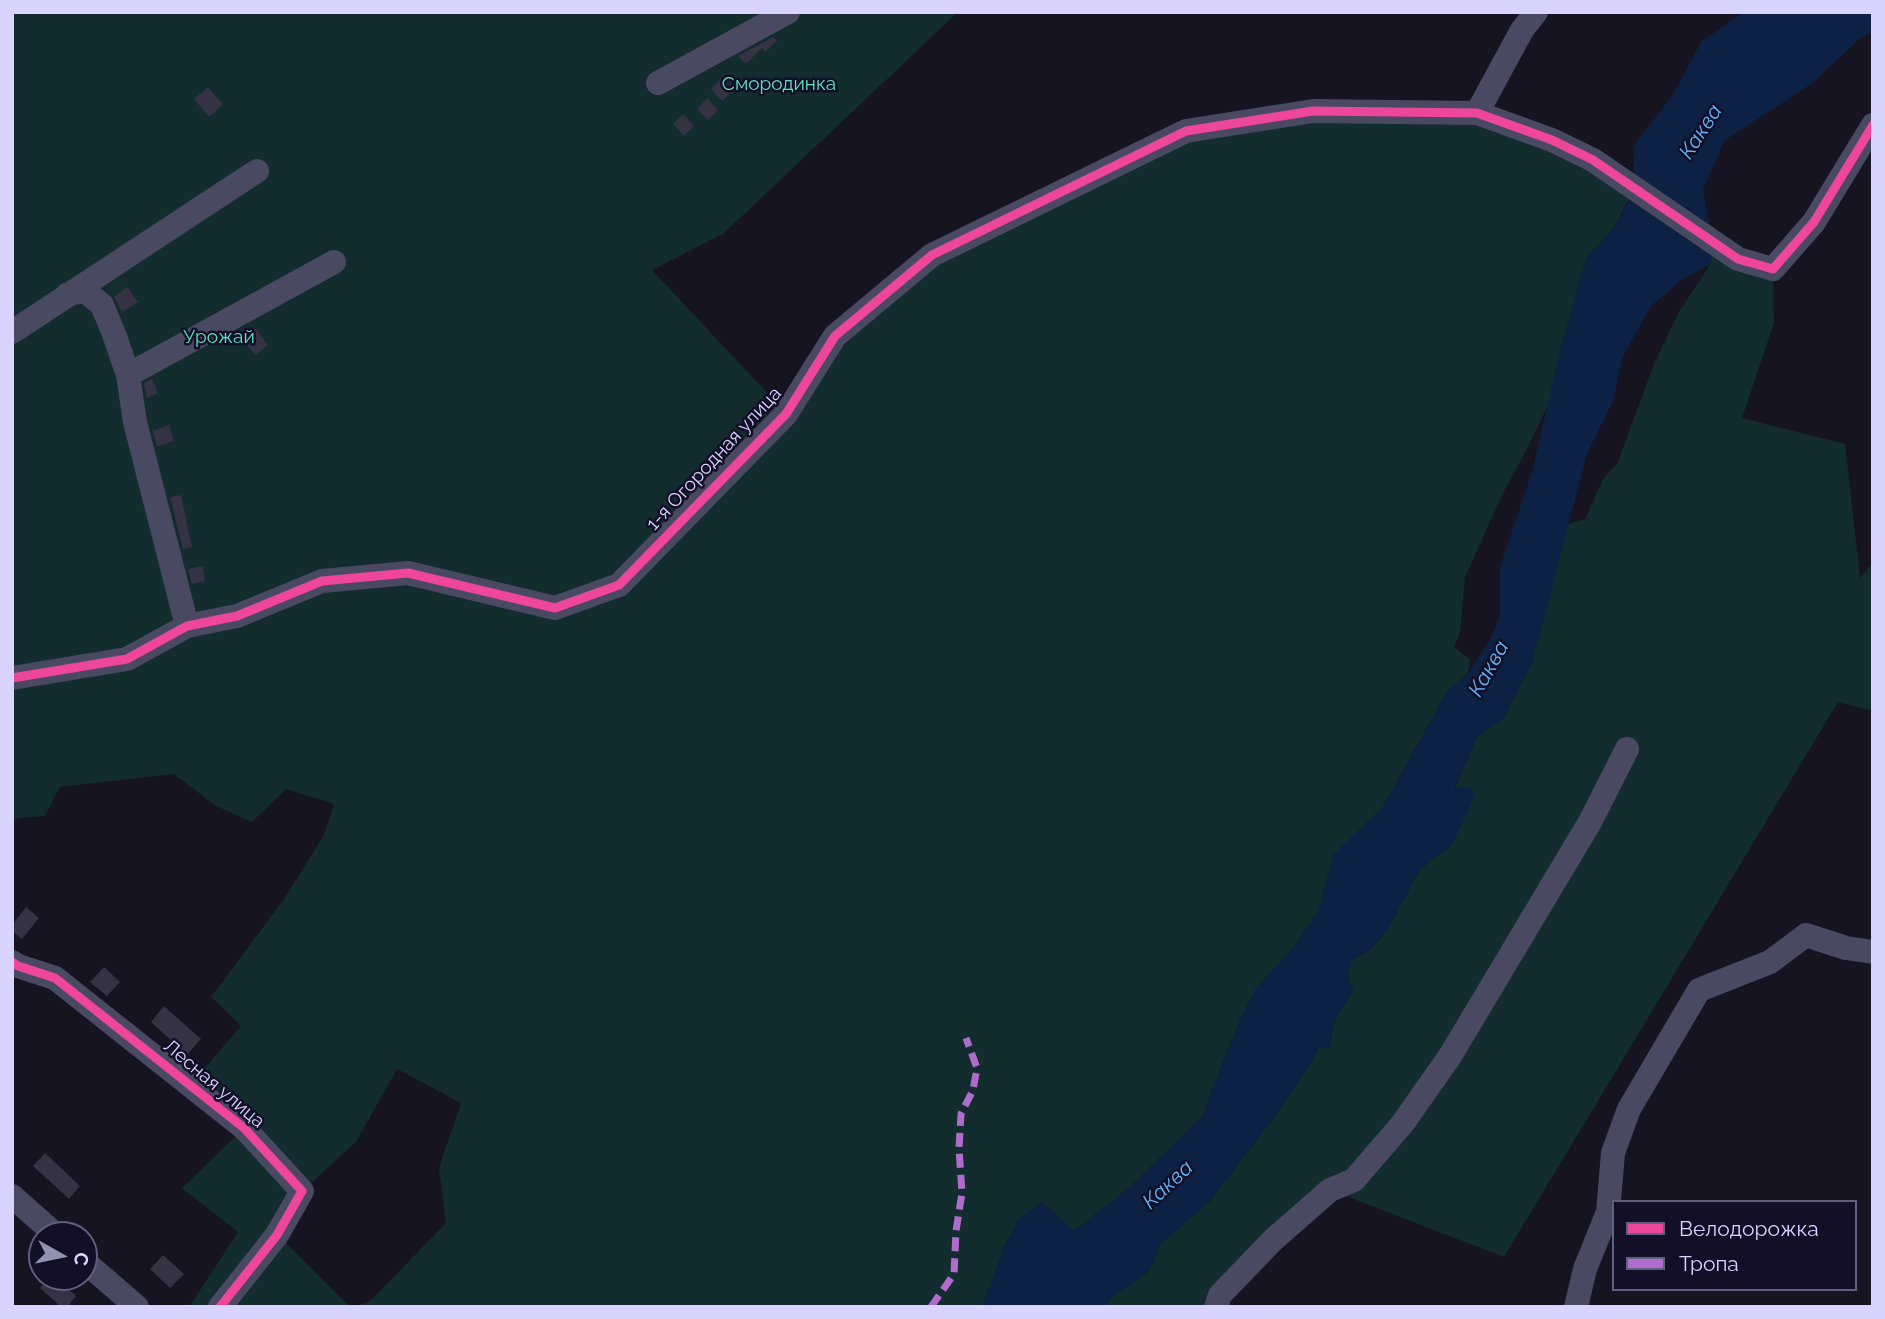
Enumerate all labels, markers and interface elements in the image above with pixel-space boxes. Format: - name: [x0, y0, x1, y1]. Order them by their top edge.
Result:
- park label: Смородинка: [722, 73, 836, 95]
- water label: Каква: [1674, 100, 1728, 164]
- park label: Урожай: [183, 326, 255, 348]
- street label: 1-я Огородная улица: [642, 383, 786, 535]
- water label: Каква: [1463, 637, 1515, 701]
- street label: Лесная улица: [159, 1035, 269, 1133]
- water label: Каква: [1138, 1155, 1198, 1215]
- legend: [1612, 1200, 1857, 1291]
- text: Велодорожка: [1679, 1216, 1819, 1241]
- north arrow: [28, 1221, 98, 1291]
- text: С: [70, 1251, 94, 1267]
- text: Тропа: [1679, 1251, 1739, 1276]

